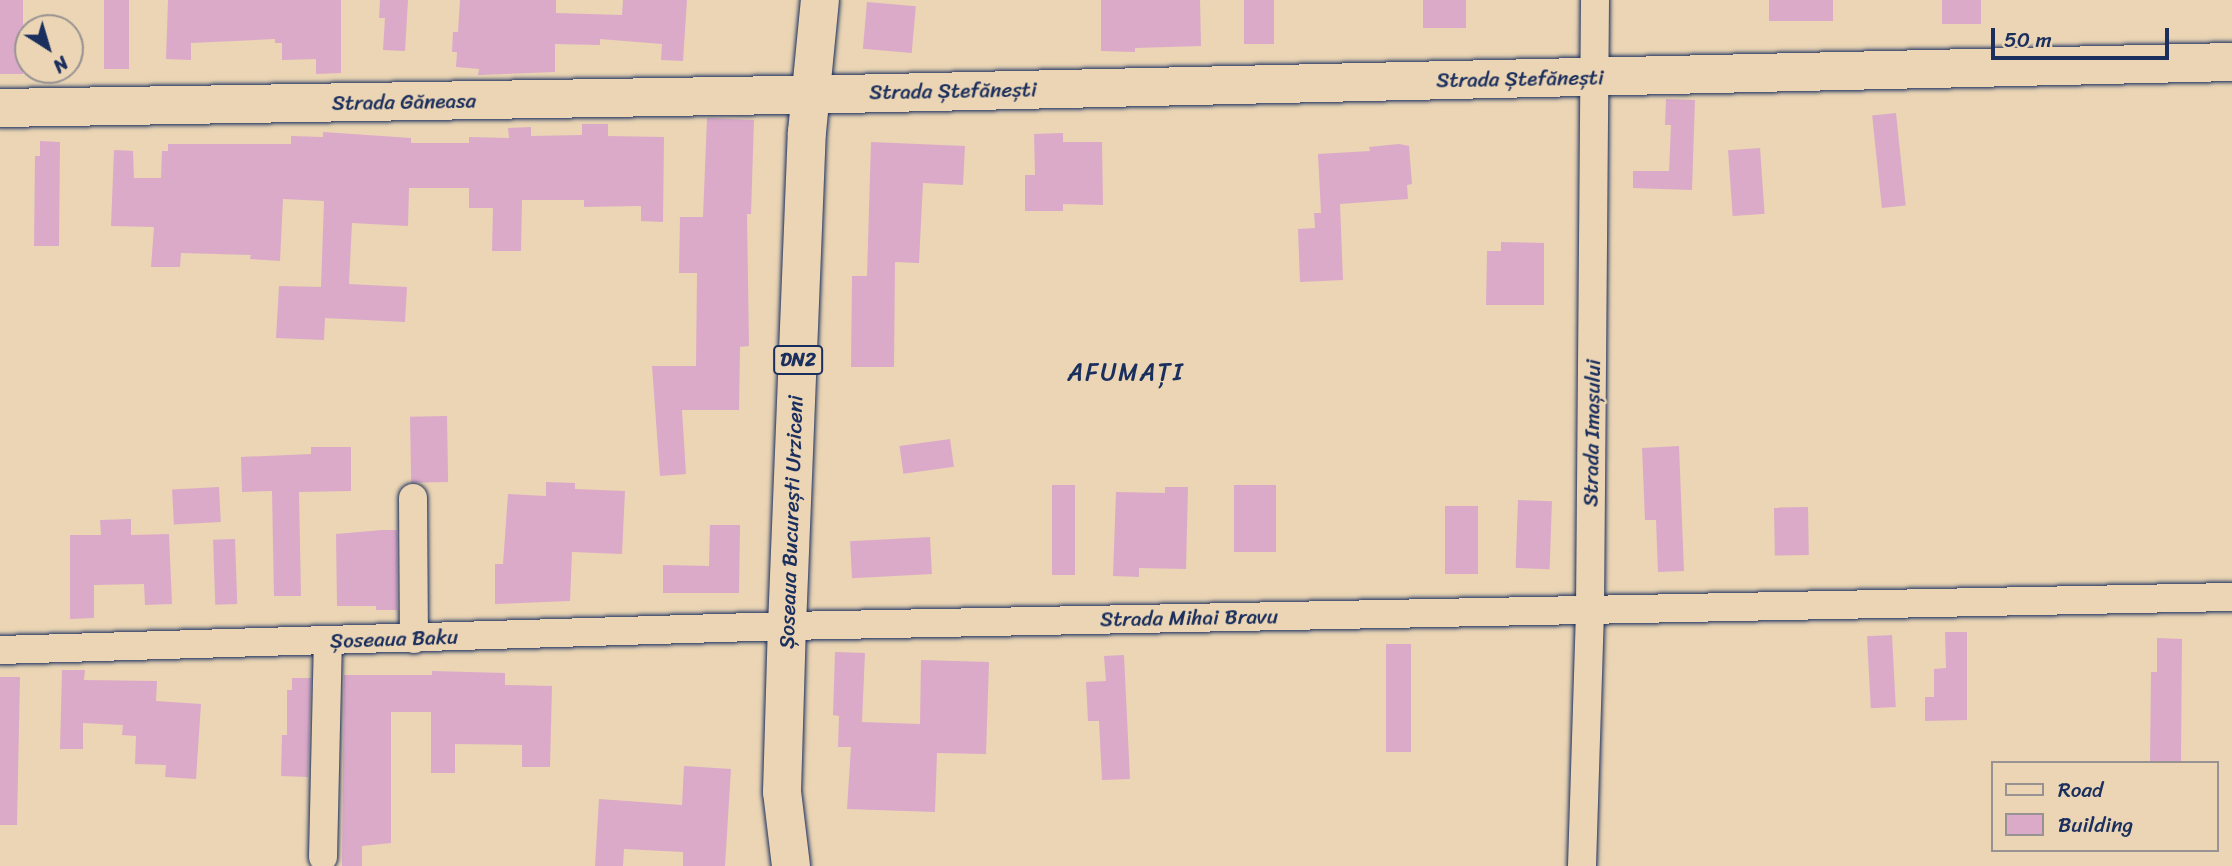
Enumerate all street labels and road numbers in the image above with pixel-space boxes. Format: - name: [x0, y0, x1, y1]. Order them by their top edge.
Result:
- street label: Strada Ștefănești: [1436, 65, 1604, 93]
- street label: Strada Ștefănești: [869, 77, 1037, 105]
- street label: Strada Găneasa: [331, 88, 477, 116]
- road number: DN2: [772, 344, 824, 376]
- street label: Strada Imașului: [1578, 359, 1606, 507]
- street label: Șoseaua București Urziceni: [774, 395, 808, 649]
- street label: Strada Mihai Bravu: [1100, 604, 1278, 632]
- street label: Șoseaua Baku: [329, 624, 459, 654]

